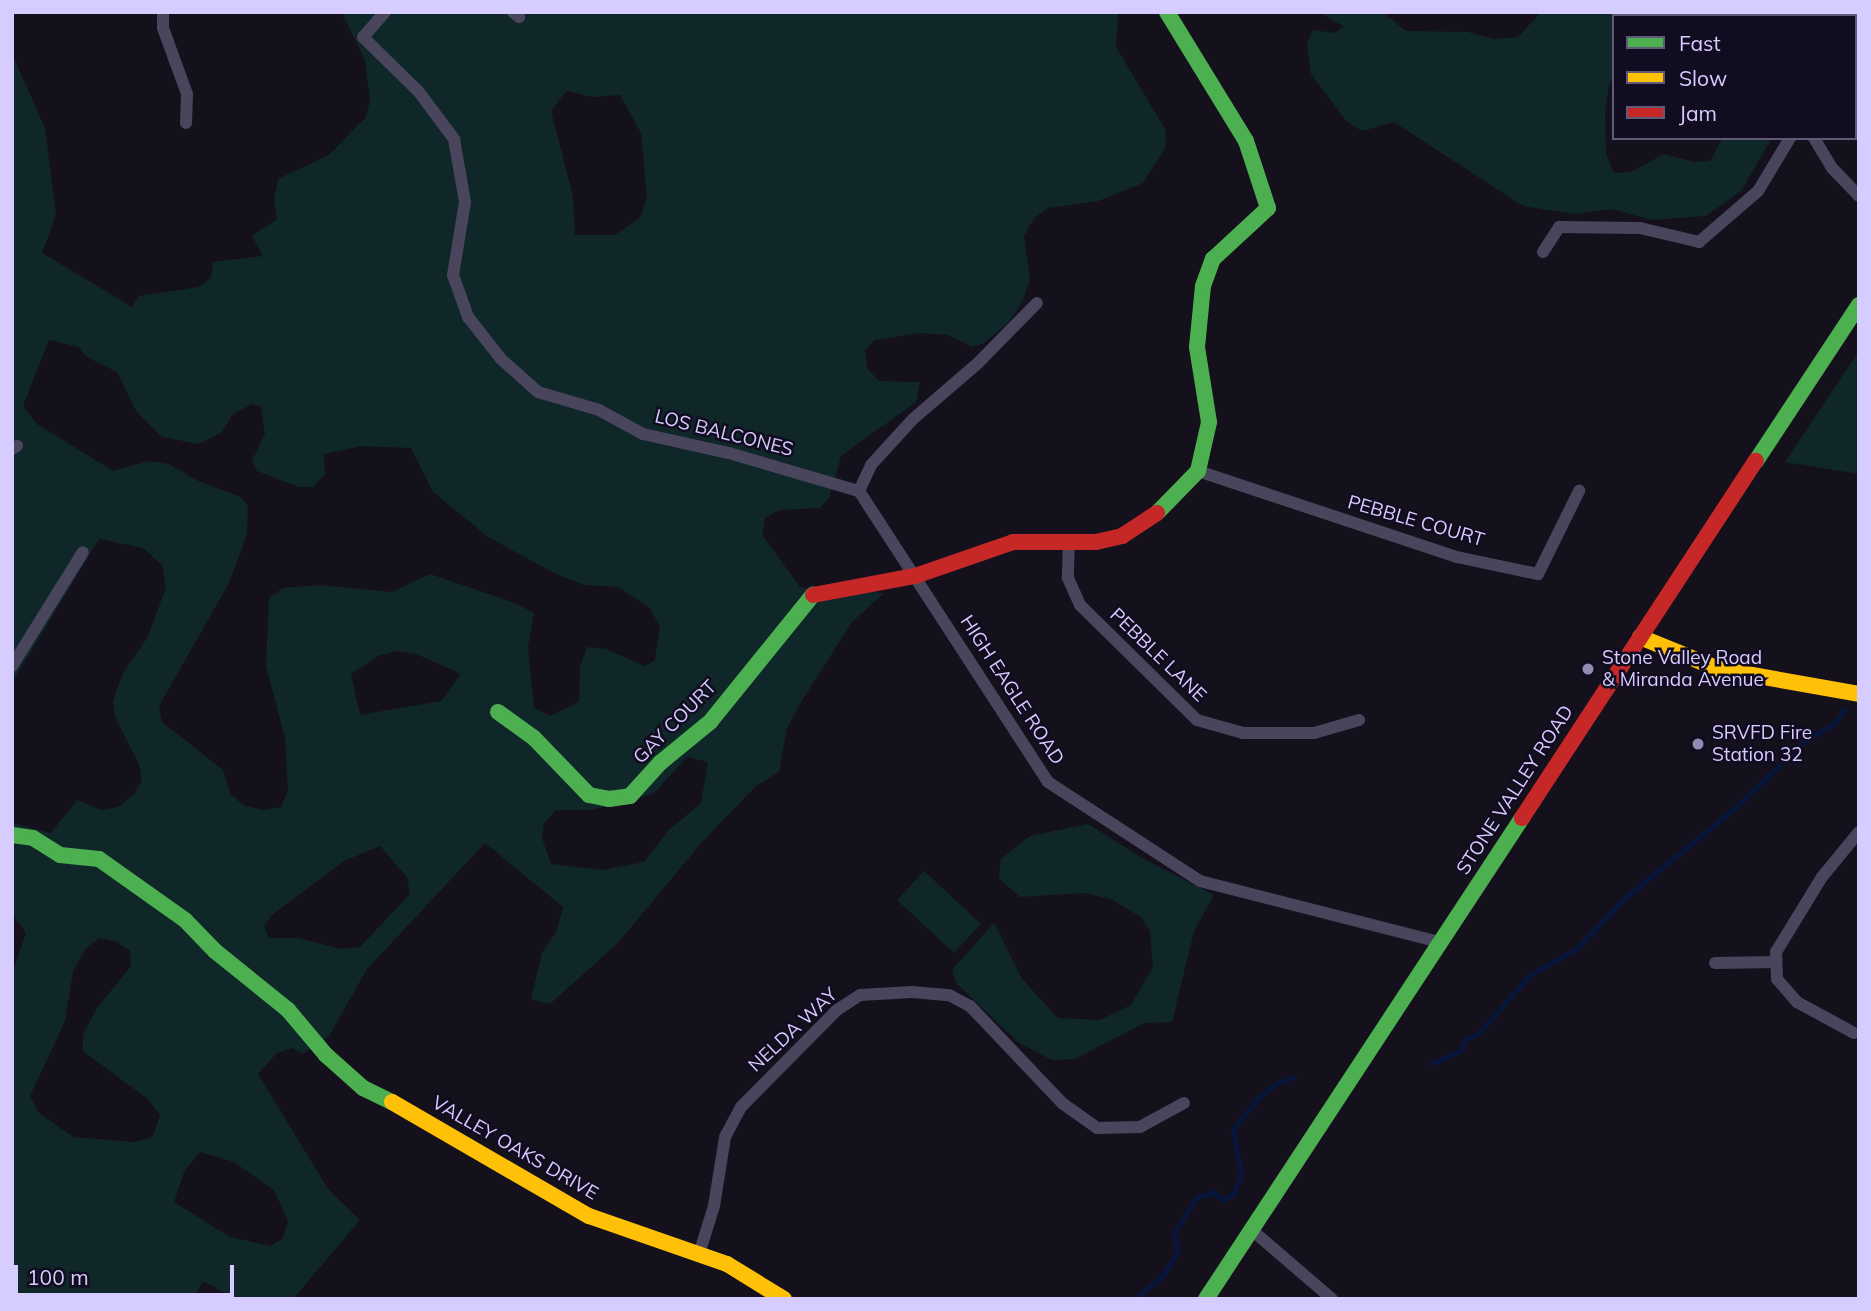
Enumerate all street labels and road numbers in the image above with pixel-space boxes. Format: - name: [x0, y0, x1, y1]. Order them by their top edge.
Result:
- street label: LOS BALCONES: [652, 405, 796, 461]
- street label: PEBBLE COURT: [1345, 491, 1487, 551]
- street label: PEBBLE LANE: [1105, 603, 1211, 707]
- street label: HIGH EAGLE ROAD: [955, 611, 1069, 769]
- street label: GAY COURT: [629, 676, 721, 768]
- street label: STONE VALLEY ROAD: [1452, 701, 1578, 879]
- street label: NELDA WAY: [744, 983, 842, 1077]
- street label: VALLEY OAKS DRIVE: [428, 1091, 602, 1205]

